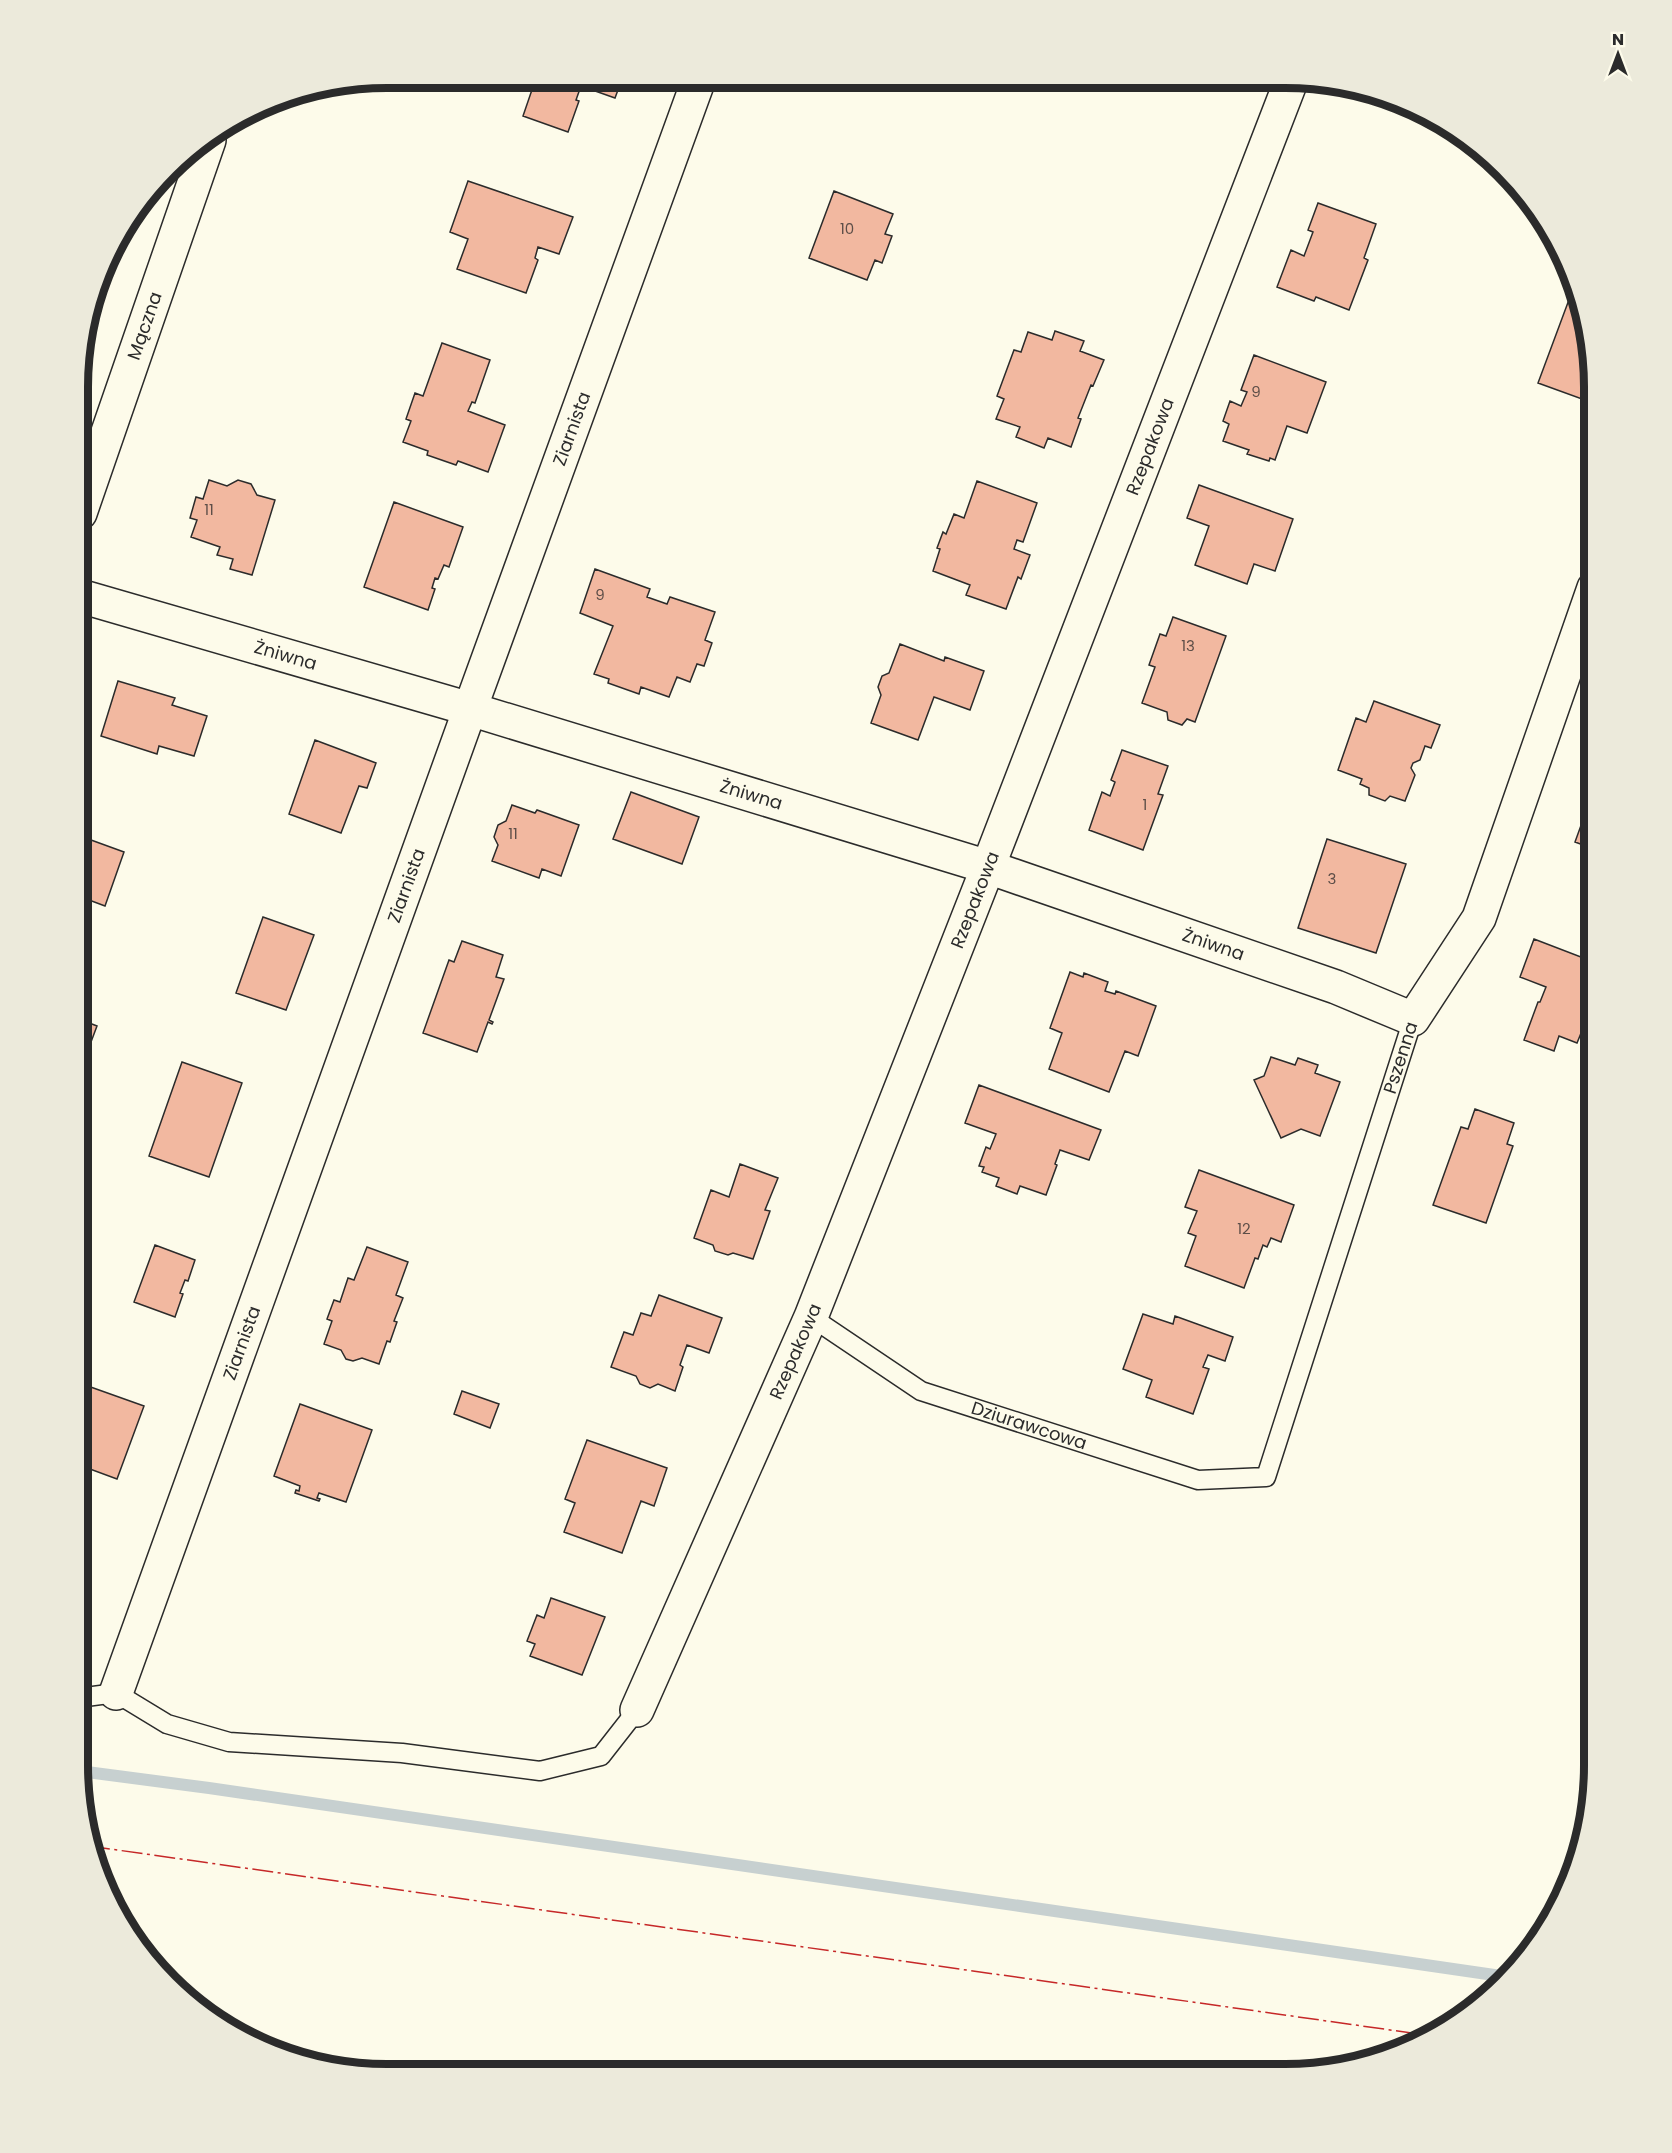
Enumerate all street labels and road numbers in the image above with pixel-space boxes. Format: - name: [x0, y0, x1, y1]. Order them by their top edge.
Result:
- street label: Mączna: [121, 288, 168, 363]
- street label: Ziarnista: [546, 388, 596, 469]
- street label: Rzepakowa: [1120, 394, 1180, 499]
- street label: Żniwna: [251, 634, 320, 676]
- street label: Żniwna: [717, 773, 786, 816]
- street label: Ziarnista: [381, 845, 431, 926]
- street label: Rzepakowa: [944, 848, 1005, 952]
- street label: Żniwna: [1179, 922, 1248, 967]
- street label: Pszenna: [1377, 1018, 1423, 1097]
- street label: Rzepakowa: [763, 1300, 827, 1403]
- street label: Ziarnista: [217, 1302, 266, 1383]
- street label: Dziurawcowa: [968, 1395, 1090, 1455]

